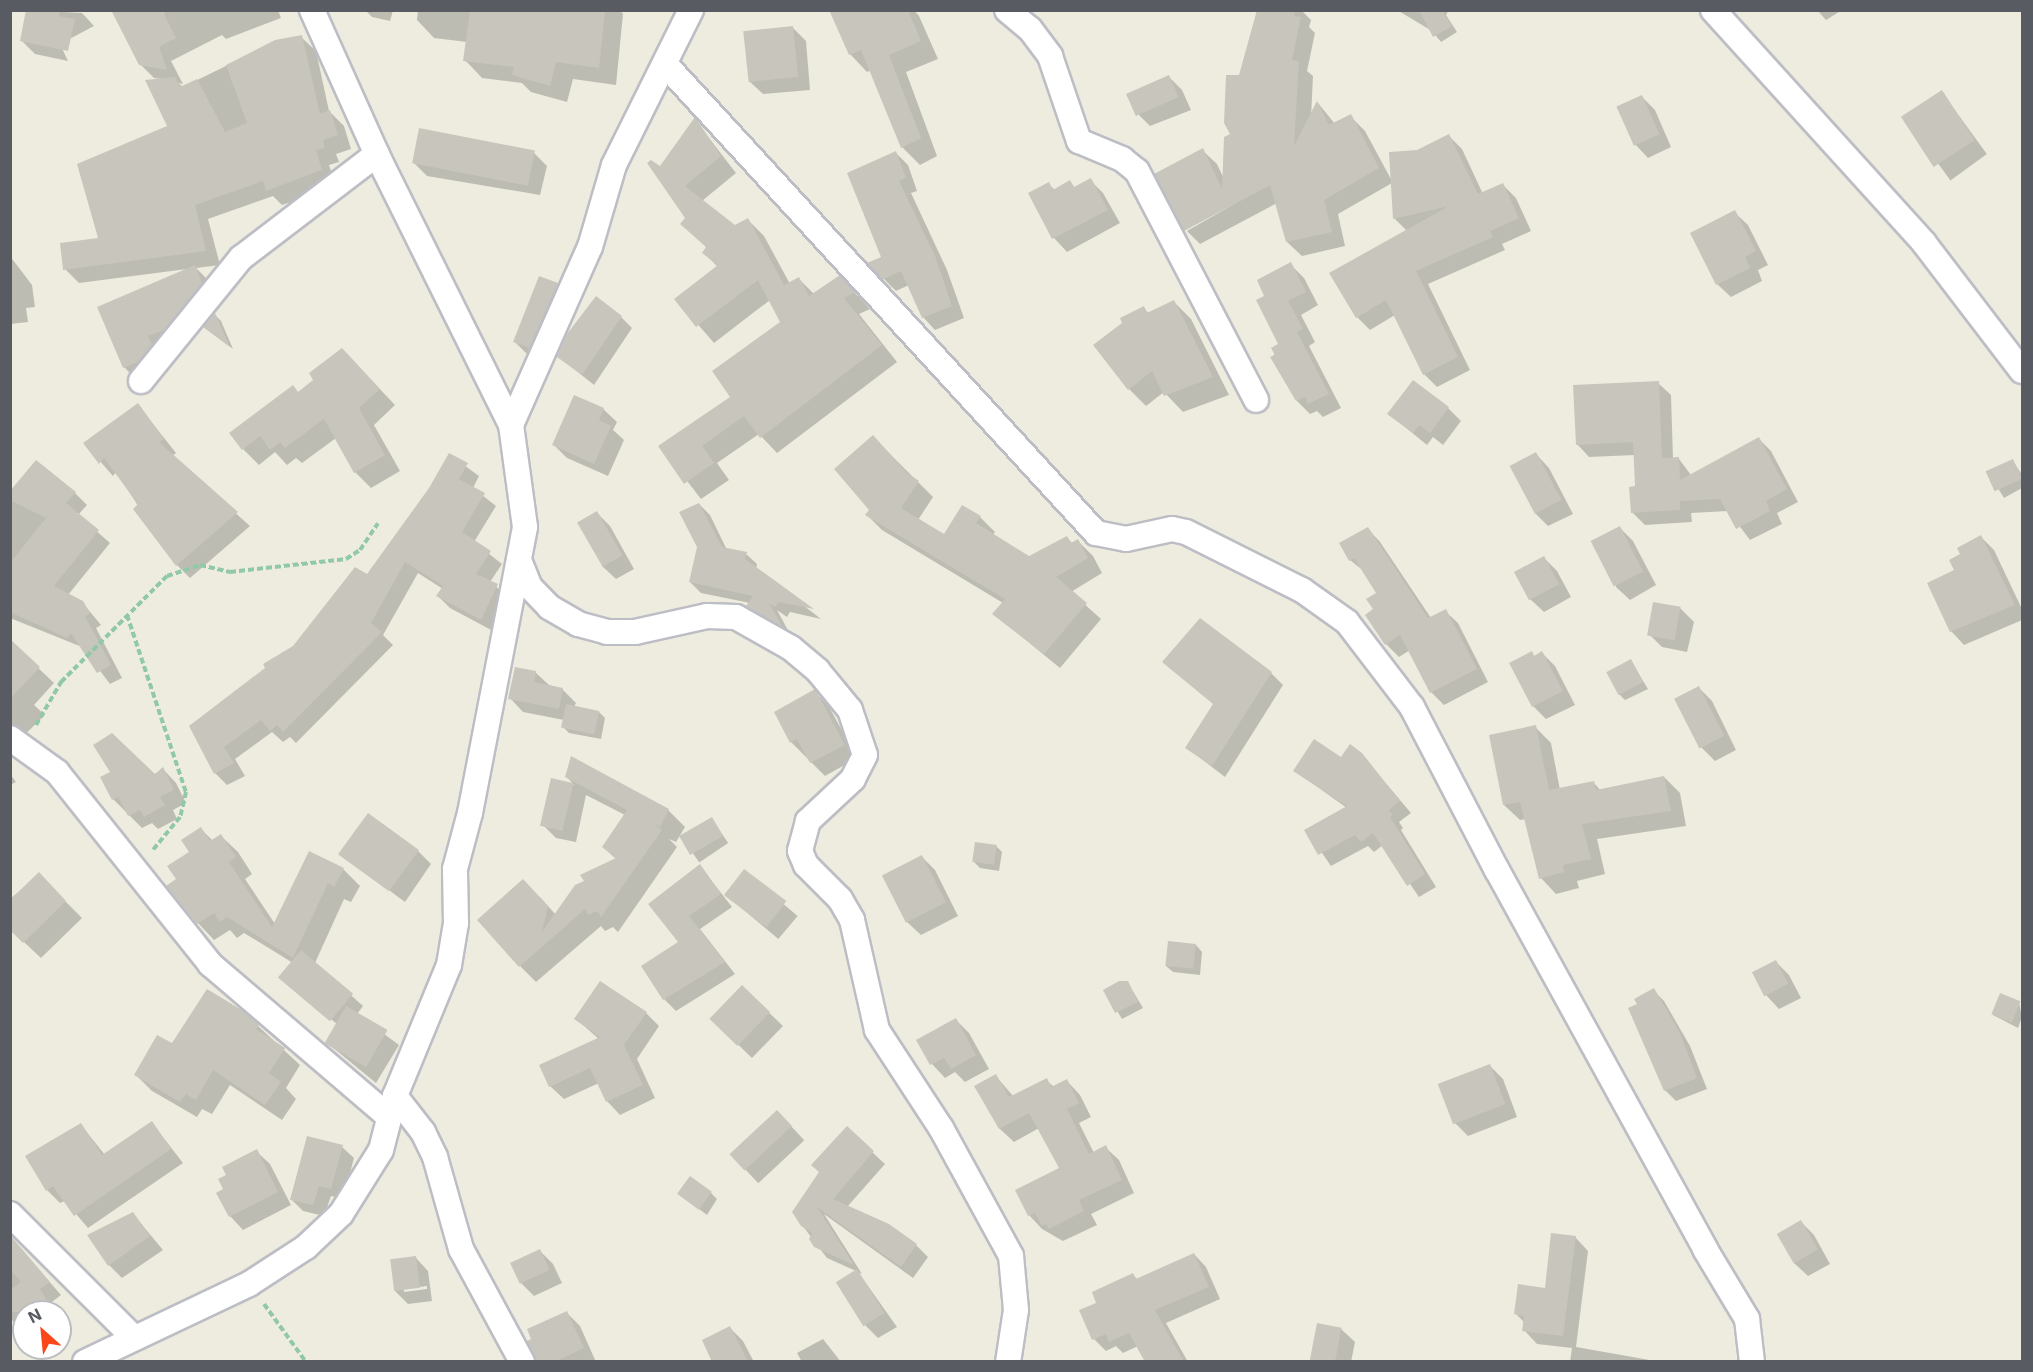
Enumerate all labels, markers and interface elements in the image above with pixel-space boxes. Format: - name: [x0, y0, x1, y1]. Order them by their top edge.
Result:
- north arrow: [12, 1300, 72, 1360]
- text: N: [25, 1304, 45, 1327]

